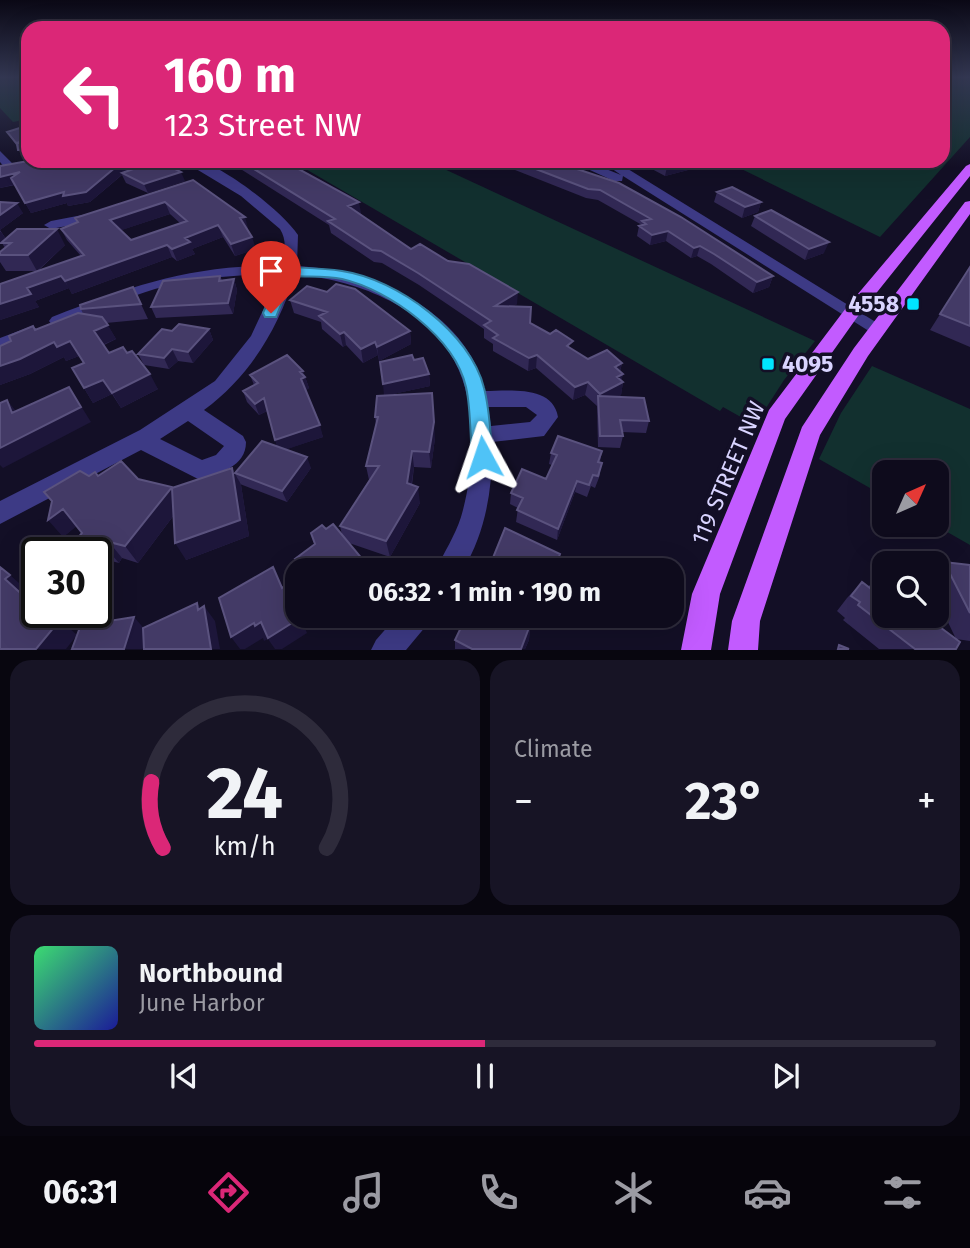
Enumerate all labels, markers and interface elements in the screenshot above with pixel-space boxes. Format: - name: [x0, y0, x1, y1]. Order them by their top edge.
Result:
- text: 160 m: [164, 46, 296, 105]
- icon: left: [49, 49, 140, 140]
- text: 123 Street NW: [164, 106, 362, 144]
- pin: [241, 241, 301, 313]
- icon: arrive: [252, 252, 290, 290]
- place label: 4558: [848, 290, 899, 318]
- marker: 4558: [905, 296, 921, 312]
- place label: 4095: [782, 350, 833, 378]
- marker: 4095: [760, 356, 776, 372]
- street label: 119 STREET NW: [685, 397, 771, 549]
- position arrow: [446, 420, 520, 494]
- north arrow: [872, 460, 948, 537]
- map controls: [872, 460, 949, 628]
- speed limit sign: 30: [21, 537, 112, 628]
- button: search: [872, 551, 949, 628]
- text: 06:32 · 1 min · 190 m: [368, 577, 601, 608]
- text: Climate: [514, 735, 593, 763]
- text: 24: [207, 751, 283, 838]
- text: 23°: [685, 770, 765, 833]
- text: −: [514, 778, 533, 824]
- text: +: [917, 778, 936, 824]
- text: km/h: [214, 832, 276, 862]
- text: Northbound: [139, 958, 283, 989]
- text: June Harbor: [139, 989, 265, 1017]
- icon: previous: [165, 1057, 203, 1095]
- icon: pause: [466, 1057, 504, 1095]
- icon: next: [767, 1057, 805, 1095]
- icon: directions: [204, 1168, 253, 1217]
- icon: music: [339, 1168, 388, 1217]
- icon: phone: [474, 1168, 523, 1217]
- icon: climate: [609, 1168, 658, 1217]
- icon: car: [743, 1168, 792, 1217]
- icon: filters: [878, 1168, 927, 1217]
- text: 06:31: [43, 1173, 119, 1211]

